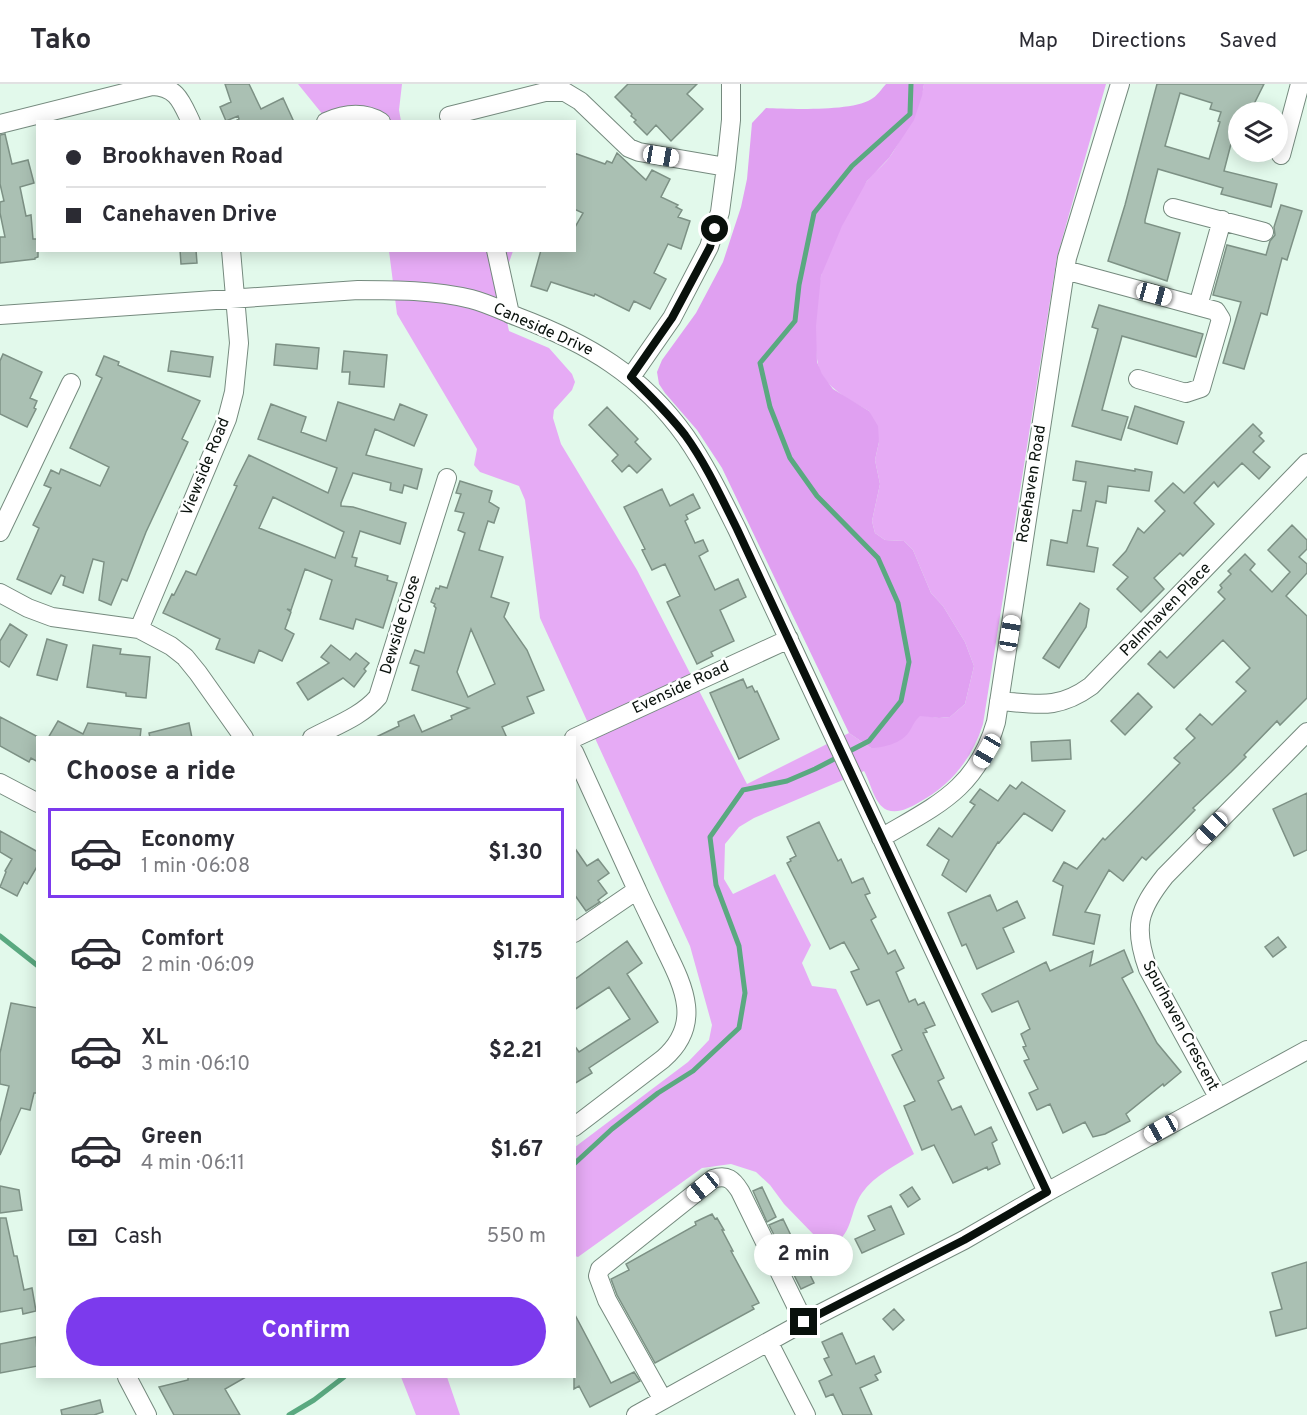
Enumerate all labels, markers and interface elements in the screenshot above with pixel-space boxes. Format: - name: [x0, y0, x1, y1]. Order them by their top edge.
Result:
- text: Tako: [30, 23, 91, 59]
- text: Map: [1018, 28, 1058, 55]
- text: Directions: [1091, 28, 1186, 55]
- text: Saved: [1219, 28, 1277, 55]
- map controls: [1228, 102, 1288, 162]
- button: layers: [1228, 102, 1288, 162]
- text: Brookhaven Road: [102, 144, 283, 171]
- car: [642, 144, 680, 168]
- text: Canehaven Drive: [102, 202, 277, 229]
- route start: [701, 215, 728, 242]
- car: [1134, 281, 1174, 307]
- street label: Caneside Drive: [490, 299, 596, 361]
- street label: Viewside Road: [177, 415, 235, 519]
- street label: Rosehaven Road: [1013, 424, 1051, 544]
- street label: Palmhaven Place: [1116, 559, 1216, 661]
- street label: Dewside Close: [376, 573, 426, 677]
- car: [998, 614, 1022, 652]
- street label: Evenside Road: [629, 657, 733, 719]
- car: [970, 731, 1004, 771]
- text: Choose a ride: [66, 755, 236, 789]
- car: [1193, 809, 1231, 847]
- icon: car: [69, 826, 123, 880]
- text: Economy: [141, 827, 235, 854]
- text: $1.30: [488, 840, 543, 867]
- text: 1 min · 06:08: [141, 854, 250, 880]
- icon: car: [69, 925, 123, 979]
- text: Comfort: [141, 926, 224, 953]
- text: $1.75: [492, 939, 543, 966]
- text: 2 min · 06:09: [141, 953, 255, 979]
- street label: Spurhaven Crescent: [1137, 957, 1223, 1095]
- icon: car: [69, 1024, 123, 1078]
- text: XL: [141, 1025, 168, 1052]
- text: $2.21: [489, 1038, 543, 1065]
- text: 3 min · 06:10: [141, 1052, 250, 1078]
- car: [1141, 1112, 1181, 1146]
- icon: car: [69, 1123, 123, 1177]
- text: Green: [141, 1124, 203, 1151]
- text: $1.67: [490, 1137, 543, 1164]
- text: 4 min · 06:11: [141, 1151, 245, 1177]
- car: [683, 1169, 723, 1205]
- icon: cash: [66, 1221, 99, 1254]
- text: Cash: [114, 1224, 163, 1251]
- text: 550 m: [487, 1224, 546, 1250]
- callout: 2 min: [754, 1235, 854, 1277]
- text: 2 min: [777, 1242, 830, 1268]
- button: Confirm: [66, 1297, 546, 1366]
- route end: [790, 1308, 817, 1335]

